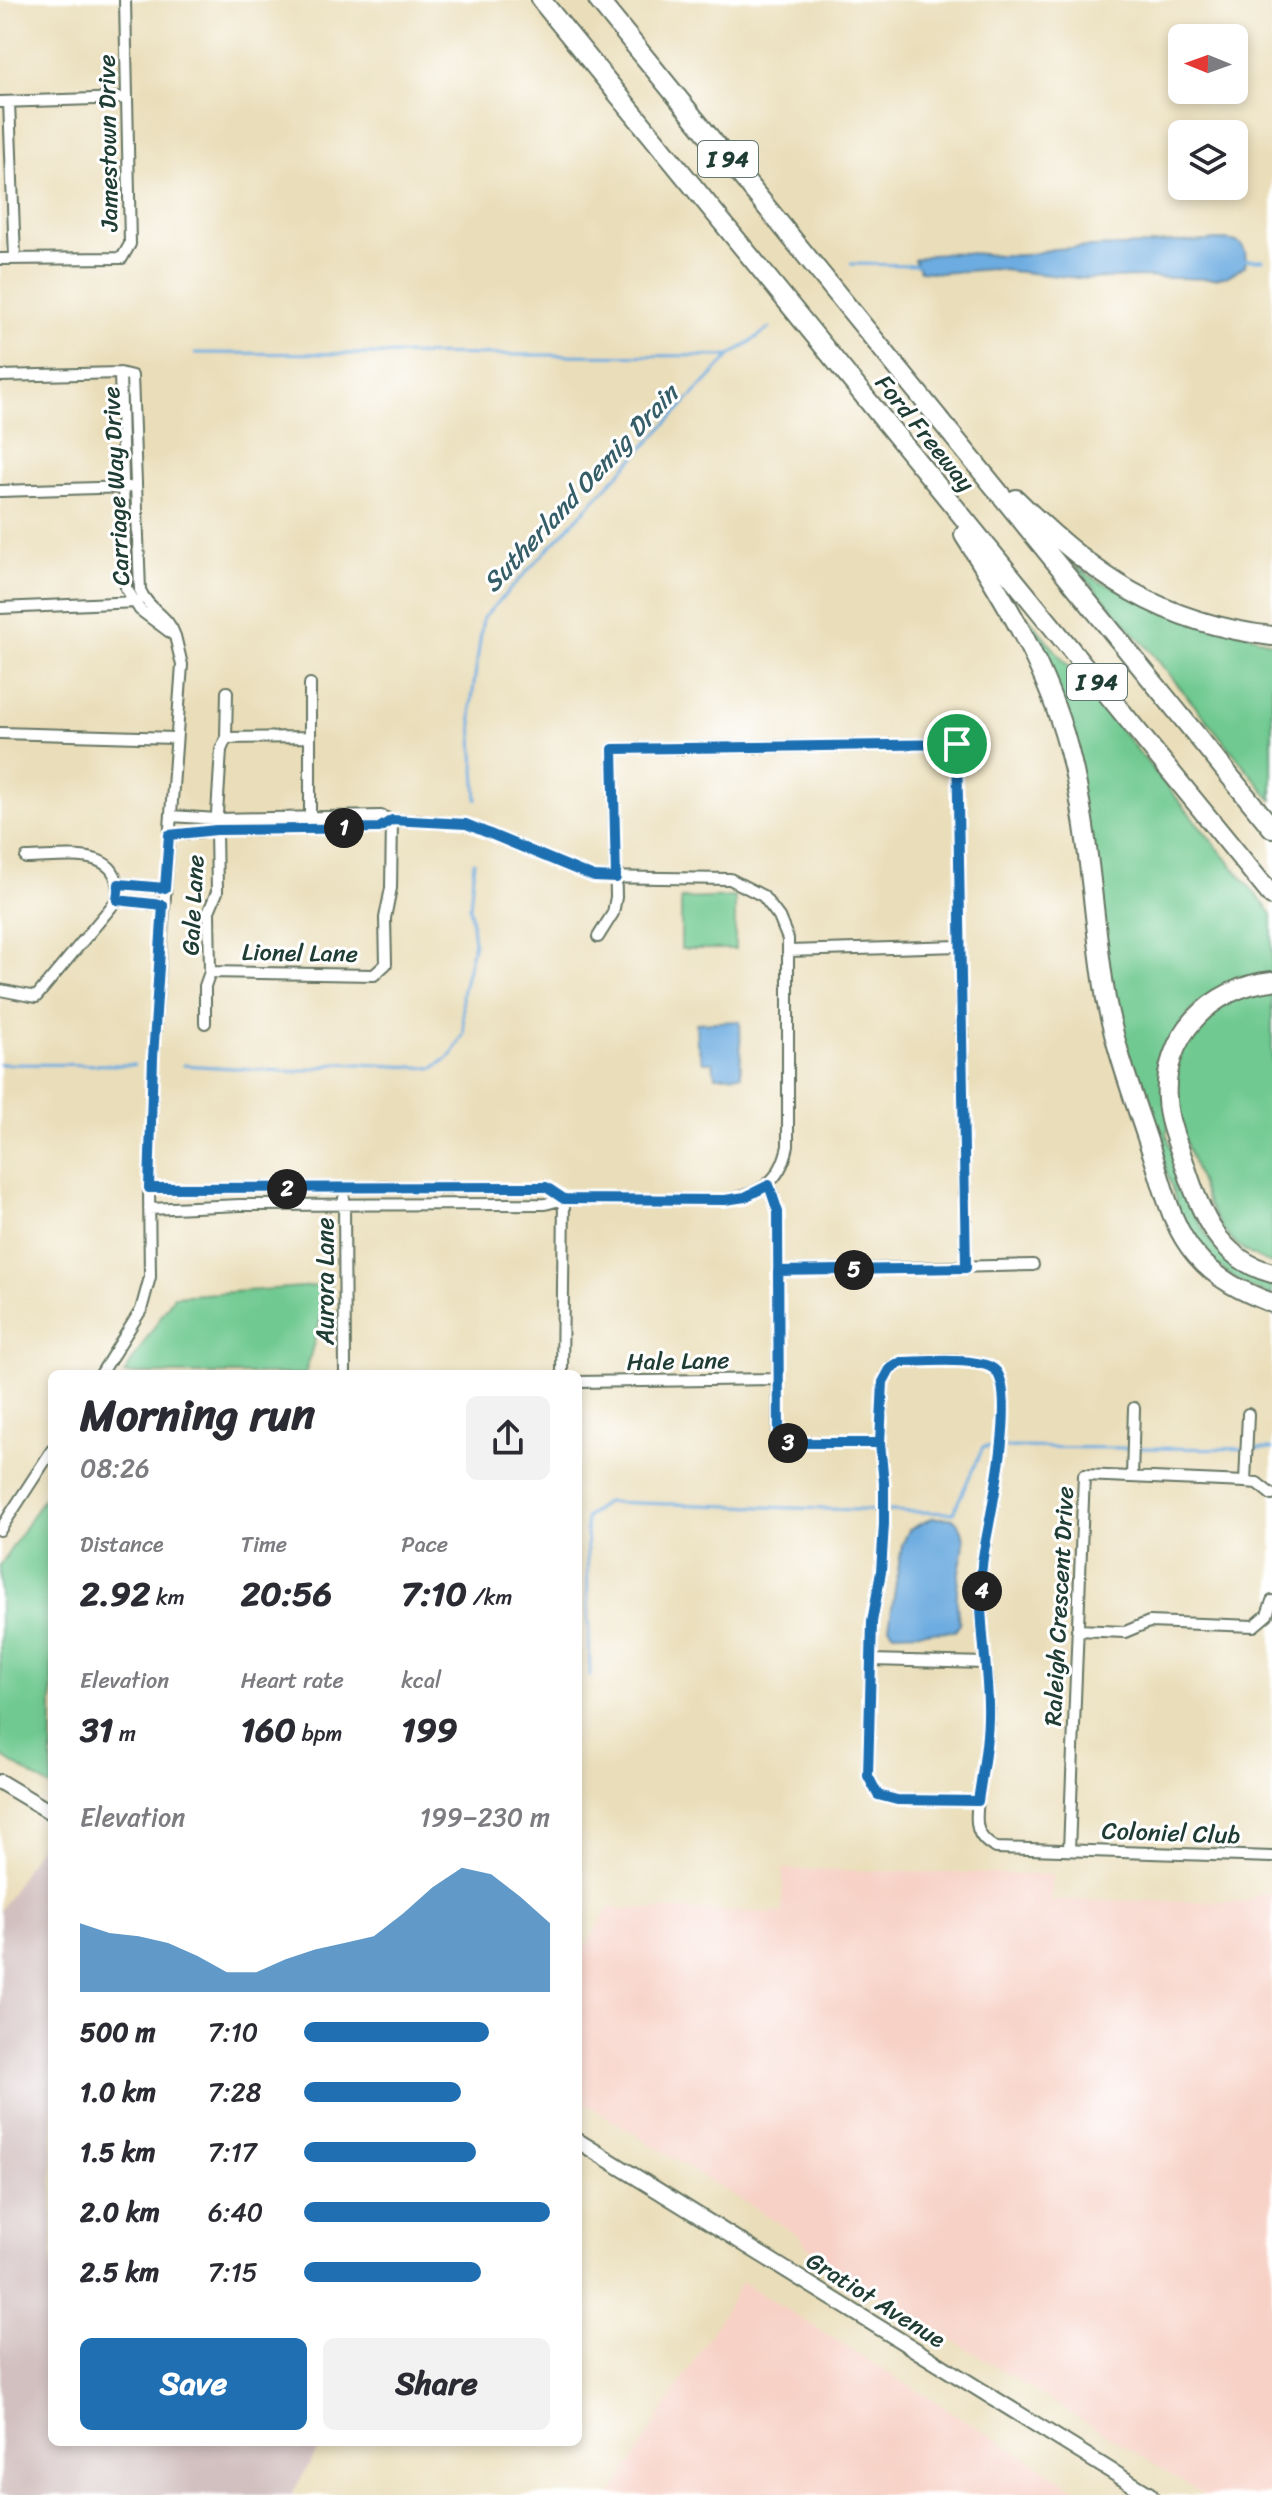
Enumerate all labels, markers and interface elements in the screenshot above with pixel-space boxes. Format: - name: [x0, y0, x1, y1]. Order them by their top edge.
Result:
- north arrow: [1168, 24, 1248, 104]
- map controls: [1168, 24, 1248, 200]
- street label: Jamestown Drive: [85, 54, 131, 233]
- button: layers: [1168, 120, 1248, 200]
- road number: I 94: [698, 141, 758, 177]
- street label: Ford Freeway: [864, 365, 986, 502]
- water label: Sutherland Oemig Drain: [470, 371, 692, 603]
- street label: Carriage Way Drive: [90, 385, 142, 587]
- road number: I 94: [1067, 664, 1127, 700]
- pin: [923, 710, 991, 778]
- icon: arrive: [935, 722, 979, 766]
- pin: 1: [324, 808, 364, 848]
- text: 1: [339, 808, 349, 847]
- street label: Gale Lane: [169, 854, 217, 956]
- street label: Lionel Lane: [242, 931, 358, 975]
- pin: 2: [267, 1169, 307, 1209]
- text: 2: [281, 1169, 293, 1208]
- street label: Aurora Lane: [304, 1217, 346, 1346]
- pin: 5: [834, 1250, 874, 1290]
- text: 5: [847, 1250, 861, 1289]
- street label: Hale Lane: [626, 1339, 730, 1383]
- text: Morning run: [80, 1376, 315, 1454]
- button: share: [466, 1396, 550, 1480]
- pin: 3: [768, 1423, 808, 1463]
- text: 3: [782, 1423, 794, 1462]
- text: 08:26: [80, 1445, 150, 1491]
- street label: Raleigh Crescent Drive: [1032, 1485, 1086, 1727]
- text: Distance: [80, 1525, 164, 1564]
- text: Time: [241, 1525, 287, 1564]
- text: Pace: [401, 1525, 448, 1564]
- text: 2.92: [80, 1564, 150, 1624]
- text: 20:56: [241, 1564, 332, 1624]
- text: 7:10: [401, 1564, 467, 1624]
- pin: 4: [962, 1571, 1002, 1611]
- text: 4: [975, 1571, 989, 1610]
- text: km: [150, 1578, 185, 1617]
- text: /km: [467, 1578, 512, 1617]
- text: Elevation: [80, 1661, 169, 1700]
- text: Heart rate: [241, 1661, 344, 1700]
- text: kcal: [401, 1661, 441, 1700]
- text: 31: [80, 1700, 113, 1760]
- text: 160: [241, 1700, 296, 1760]
- text: 199: [401, 1700, 458, 1760]
- text: m: [113, 1714, 136, 1753]
- text: bpm: [296, 1714, 342, 1753]
- text: Elevation: [80, 1794, 185, 1840]
- text: 199–230 m: [420, 1794, 550, 1840]
- street label: Coloniel Club: [1101, 1810, 1241, 1856]
- text: 500 m: [80, 2009, 155, 2055]
- text: 7:10: [208, 2009, 258, 2055]
- text: 1.0 km: [80, 2069, 156, 2115]
- text: 7:28: [208, 2069, 261, 2115]
- text: 1.5 km: [80, 2129, 155, 2175]
- text: 7:17: [208, 2129, 257, 2175]
- text: 2.0 km: [80, 2189, 160, 2235]
- text: 6:40: [208, 2189, 263, 2235]
- street label: Gratiot Avenue: [798, 2240, 955, 2360]
- text: 2.5 km: [80, 2249, 159, 2295]
- text: 7:15: [208, 2249, 258, 2295]
- button: Save: [80, 2338, 307, 2430]
- button: Share: [323, 2338, 550, 2430]

